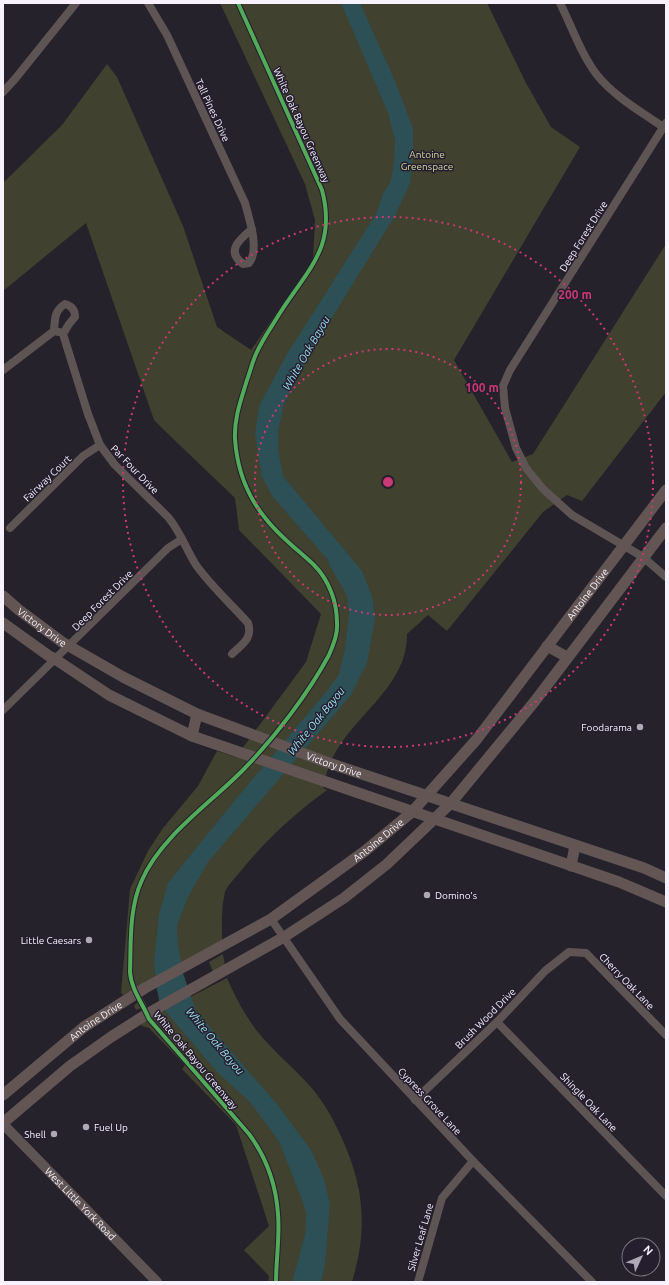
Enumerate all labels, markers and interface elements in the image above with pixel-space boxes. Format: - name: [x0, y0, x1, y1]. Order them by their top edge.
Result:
- street label: White Oak Bayou Greenway: [271, 66, 332, 184]
- street label: Tall Pines Drive: [193, 77, 232, 143]
- park label: Antoine Greenspace: [401, 149, 453, 172]
- street label: Deep Forest Drive: [557, 199, 610, 273]
- text: 200 m: [558, 288, 592, 301]
- water label: White Oak Bayou: [280, 314, 332, 392]
- text: 100 m: [465, 381, 499, 394]
- street label: Par Four Drive: [109, 443, 161, 496]
- street label: Fairway Court: [21, 453, 73, 504]
- centre of rings: [381, 475, 395, 489]
- street label: Antoine Drive: [565, 566, 611, 622]
- street label: Deep Forest Drive: [70, 568, 135, 633]
- street label: Victory Drive: [15, 606, 68, 649]
- water label: White Oak Bayou: [285, 685, 347, 757]
- place label: Foodarama: [581, 722, 632, 733]
- marker: Foodarama: [635, 722, 645, 732]
- street label: Victory Drive: [304, 750, 363, 780]
- street label: Antoine Drive: [351, 816, 406, 864]
- marker: Domino's: [422, 890, 432, 900]
- place label: Domino's: [435, 890, 477, 901]
- place label: Little Caesars: [21, 935, 81, 946]
- marker: Little Caesars: [84, 935, 94, 945]
- street label: Cherry Oak Lane: [597, 951, 656, 1012]
- street label: Brush Wood Drive: [453, 986, 518, 1051]
- street label: Antoine Drive: [67, 999, 124, 1043]
- water label: White Oak Bayou: [184, 1005, 246, 1077]
- street label: White Oak Bayou Greenway: [151, 1009, 240, 1112]
- street label: Cypress Grove Lane: [396, 1066, 463, 1137]
- street label: Shingle Oak Lane: [558, 1071, 619, 1134]
- marker: Fuel Up: [81, 1122, 91, 1132]
- place label: Fuel Up: [94, 1122, 128, 1133]
- place label: Shell: [24, 1129, 46, 1140]
- marker: Shell: [49, 1129, 59, 1139]
- street label: West Little York Road: [42, 1165, 118, 1242]
- street label: Silver Leaf Lane: [406, 1202, 435, 1272]
- north arrow: [621, 1237, 661, 1277]
- text: N: [641, 1243, 655, 1257]

